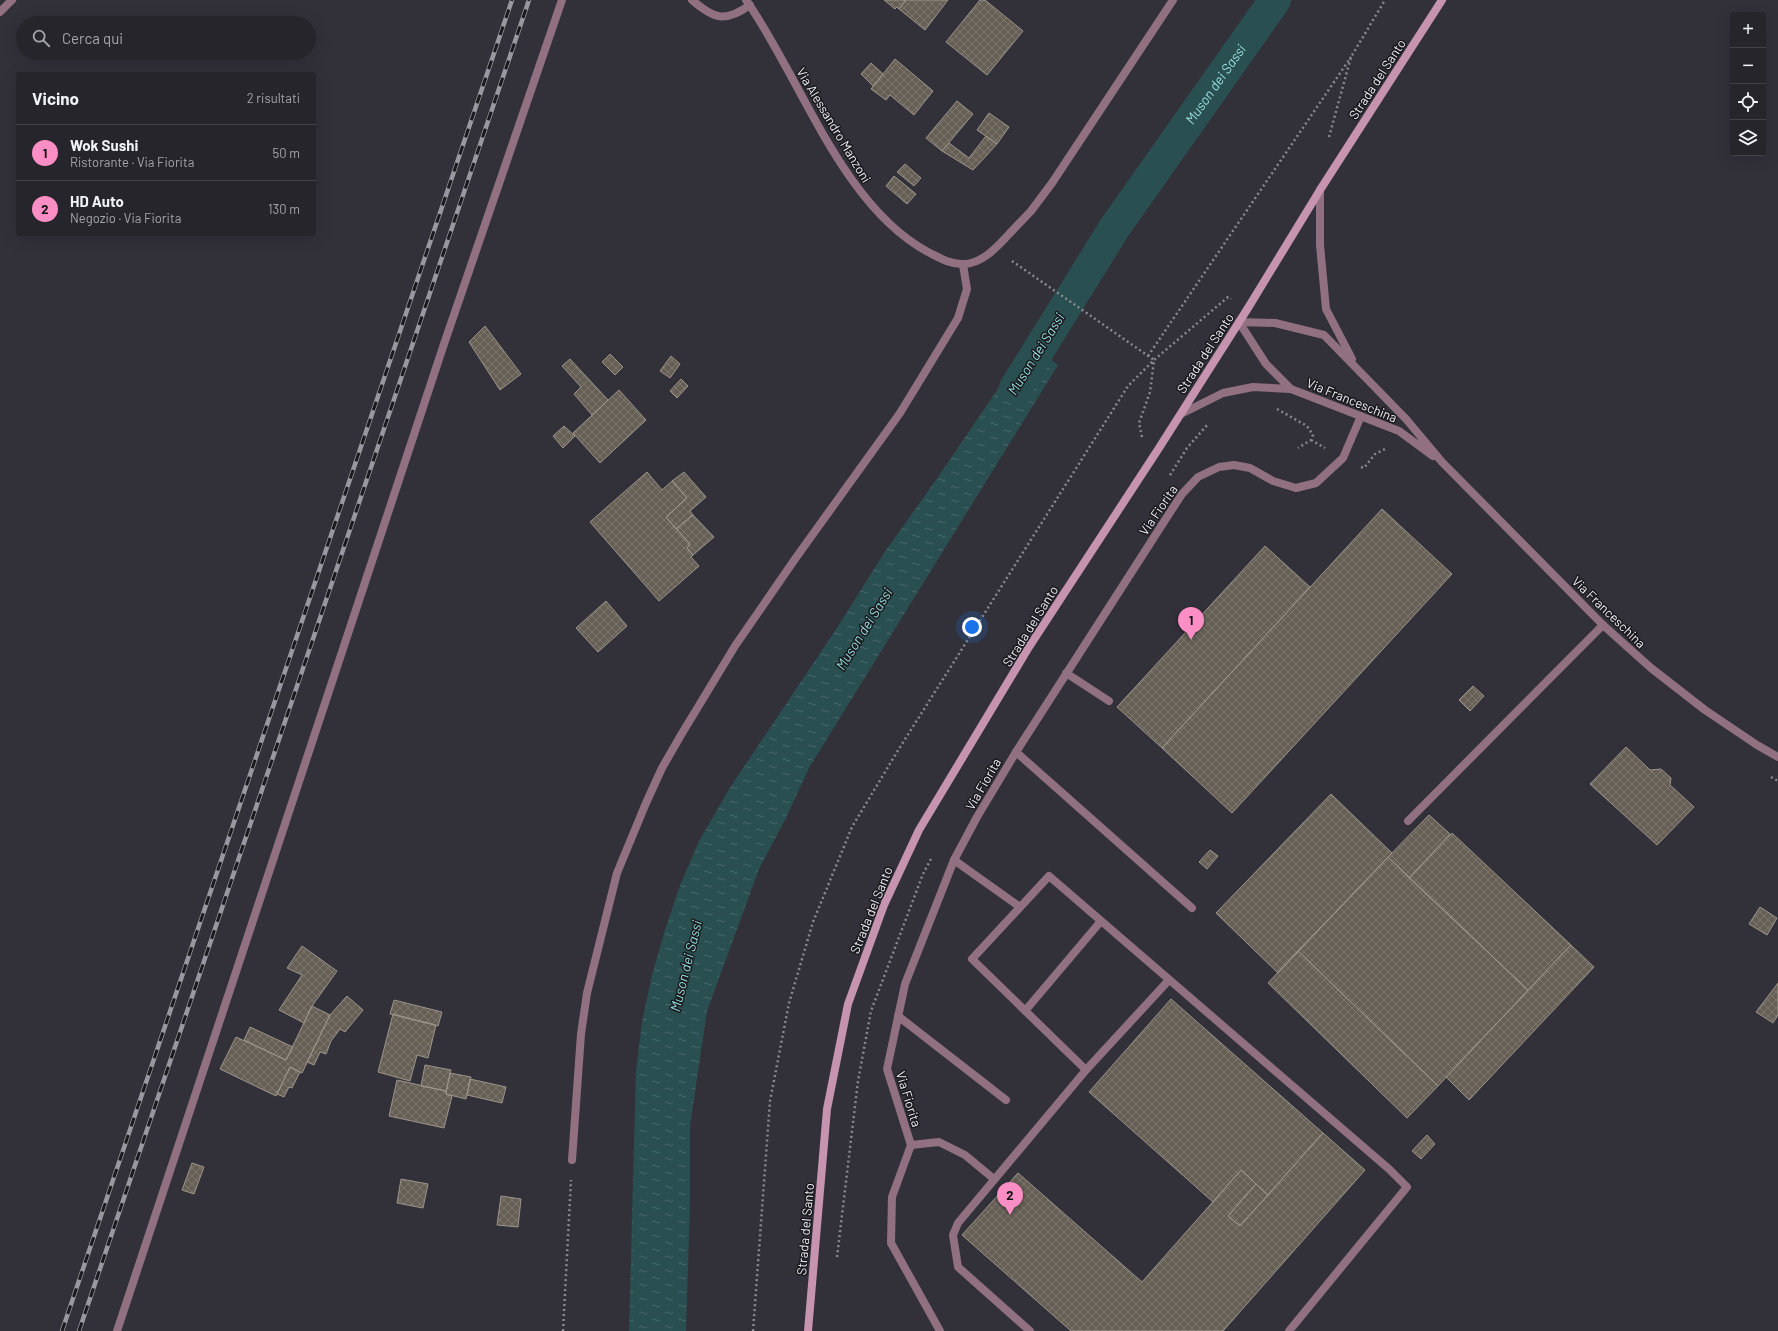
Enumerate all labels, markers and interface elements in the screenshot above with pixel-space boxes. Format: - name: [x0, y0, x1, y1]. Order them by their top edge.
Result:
- map controls: [1730, 12, 1766, 156]
- button: +: [1730, 12, 1766, 48]
- search box: [16, 16, 316, 60]
- icon: search: [30, 27, 52, 49]
- text: Cerca qui: [62, 29, 123, 47]
- street label: Strada del Santo: [1345, 36, 1409, 122]
- water label: Muson dei Sassi: [1181, 41, 1249, 127]
- button: −: [1730, 48, 1766, 84]
- street label: Via Alessandro Manzoni: [793, 65, 875, 185]
- button: locate: [1730, 84, 1766, 120]
- text: Vicino: [32, 88, 79, 108]
- text: 2 risultati: [247, 90, 300, 106]
- button: layers: [1730, 120, 1766, 156]
- text: Wok Sushi: [70, 136, 138, 154]
- text: 1: [43, 145, 47, 161]
- text: 50 m: [273, 145, 300, 161]
- text: Ristorante · Via Fiorita: [70, 154, 194, 170]
- text: HD Auto: [70, 192, 124, 210]
- text: 2: [41, 201, 49, 217]
- text: 130 m: [268, 201, 300, 217]
- text: Negozio · Via Fiorita: [70, 210, 181, 226]
- water label: Muson dei Sassi: [1004, 309, 1068, 398]
- street label: Strada del Santo: [1173, 310, 1237, 396]
- street label: Via Franceschina: [1304, 375, 1400, 425]
- street label: Via Fiorita: [1135, 482, 1181, 538]
- street label: Via Franceschina: [1569, 573, 1649, 651]
- street label: Strada del Santo: [999, 583, 1061, 669]
- water label: Muson dei Sassi: [832, 584, 896, 673]
- pin: 1: [1178, 607, 1204, 640]
- your location: [962, 617, 982, 637]
- street label: Via Fiorita: [962, 755, 1004, 813]
- street label: Strada del Santo: [846, 864, 896, 956]
- water label: Muson dei Sassi: [666, 918, 705, 1013]
- street label: Via Fiorita: [893, 1069, 925, 1129]
- street label: Strada del Santo: [793, 1182, 817, 1276]
- pin: 2: [997, 1182, 1023, 1215]

